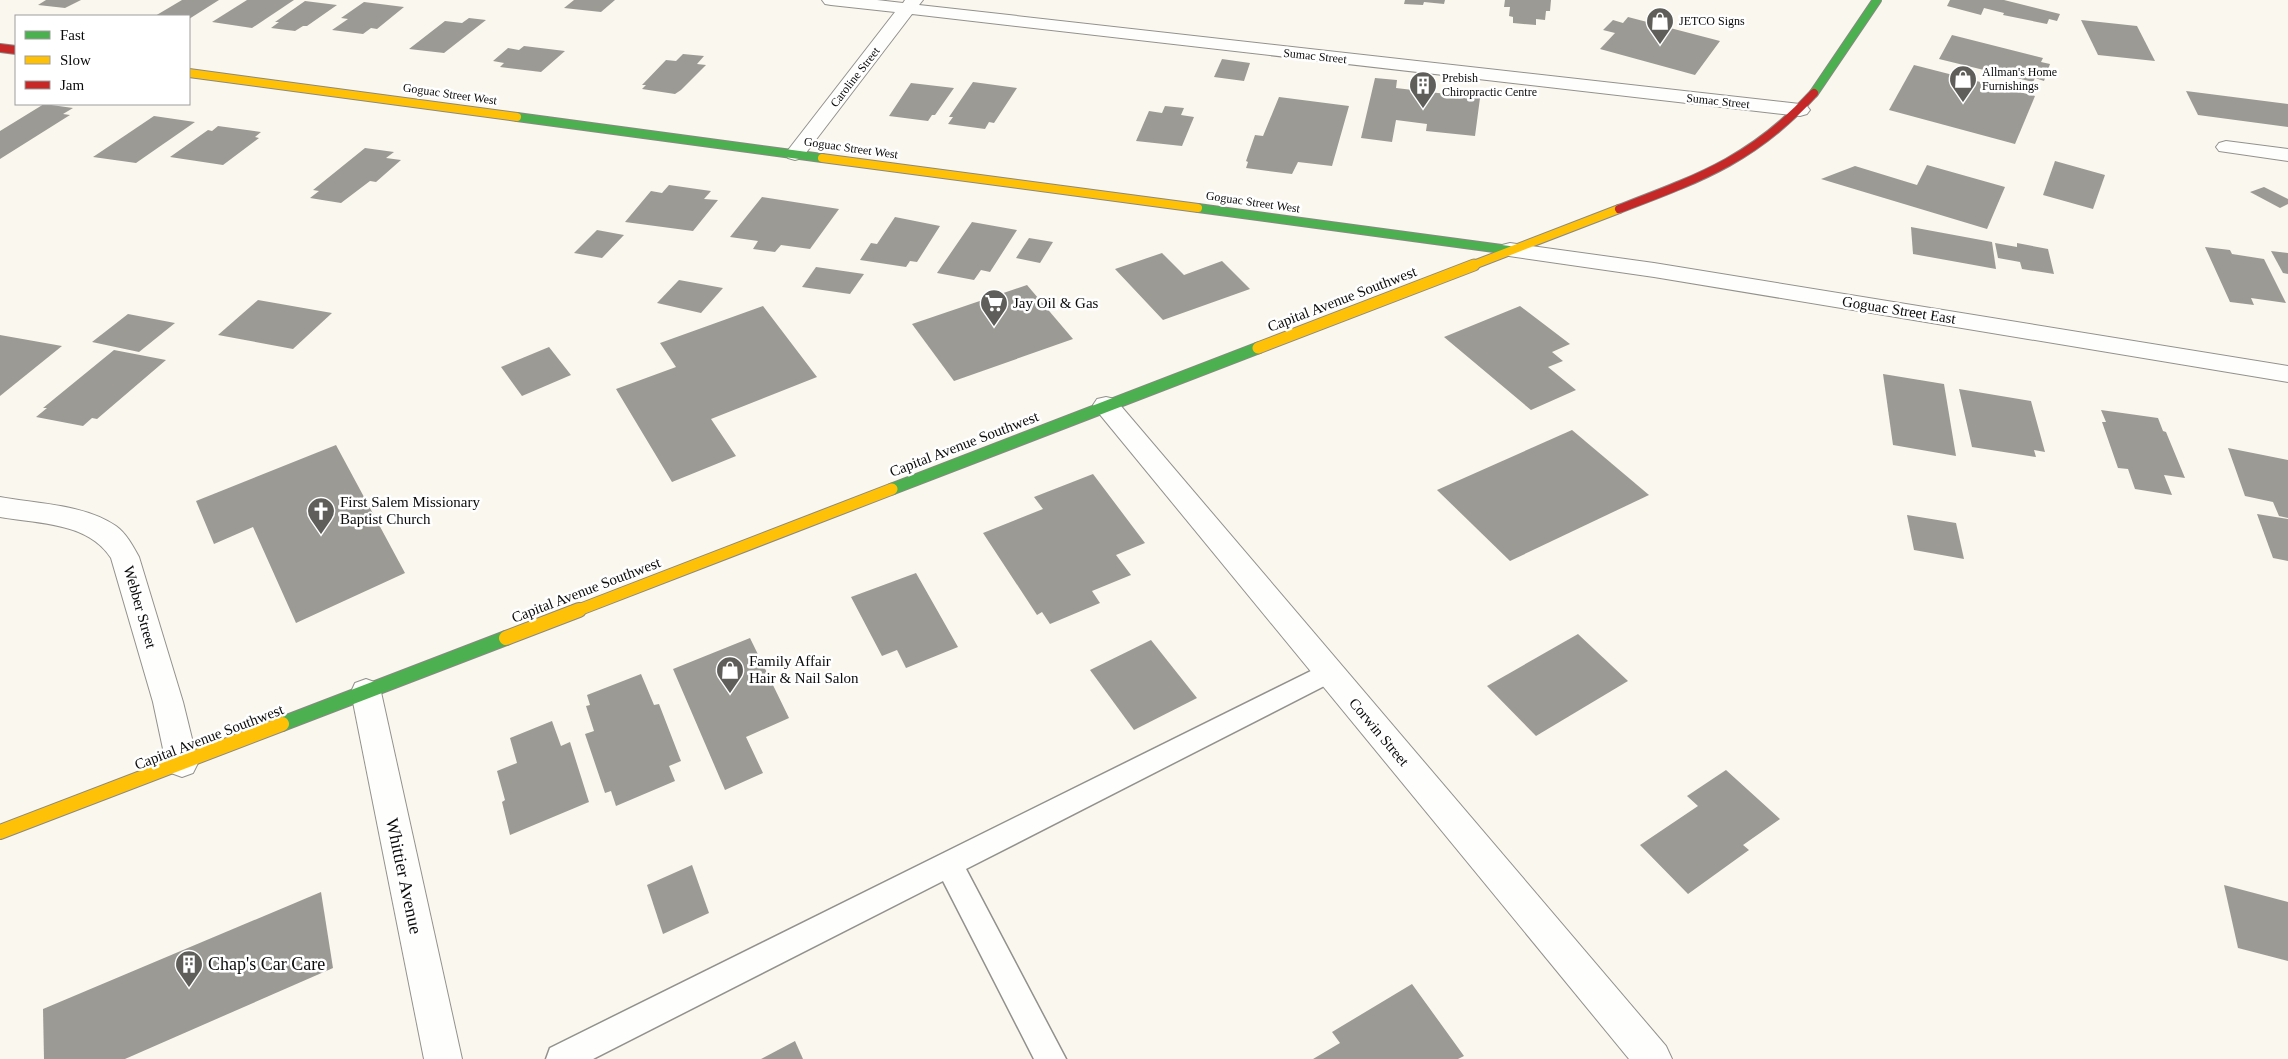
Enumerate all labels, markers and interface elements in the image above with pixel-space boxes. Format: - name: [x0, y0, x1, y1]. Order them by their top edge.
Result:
- shop icon: JETCO Signs: [1645, 6, 1675, 45]
- place label: JETCO Signs: [1679, 14, 1745, 28]
- legend: [15, 15, 190, 105]
- text: Fast: [60, 27, 86, 43]
- street label: Caroline Street: [827, 44, 883, 110]
- street label: Sumac Street: [1283, 46, 1348, 66]
- text: Slow: [60, 52, 91, 68]
- shop icon: Allman's Home Furnishings: [1948, 64, 1978, 103]
- place label: Allman's Home Furnishings: [1982, 65, 2057, 93]
- building icon: Prebish Chiropractic Centre: [1408, 70, 1438, 109]
- place label: Prebish Chiropractic Centre: [1442, 71, 1537, 99]
- text: Jam: [60, 77, 84, 93]
- street label: Goguac Street West: [402, 80, 499, 108]
- street label: Sumac Street: [1686, 91, 1751, 111]
- street label: Goguac Street West: [803, 134, 900, 162]
- street label: Goguac Street West: [1205, 188, 1302, 216]
- street label: Capital Avenue Southwest: [1265, 263, 1419, 335]
- supermarket icon: Jay Oil & Gas: [979, 288, 1009, 327]
- street label: Goguac Street East: [1841, 293, 1958, 327]
- place label: Jay Oil & Gas: [1013, 295, 1099, 311]
- street label: Capital Avenue Southwest: [887, 408, 1041, 480]
- place label: First Salem Missionary Baptist Church: [340, 494, 481, 527]
- church icon: First Salem Missionary Baptist Church: [306, 496, 336, 535]
- street label: Capital Avenue Southwest: [509, 554, 663, 626]
- street label: Webber Street: [121, 564, 160, 651]
- place label: Family Affair Hair & Nail Salon: [749, 653, 859, 686]
- shop icon: Family Affair Hair & Nail Salon: [715, 655, 745, 694]
- street label: Corwin Street: [1346, 695, 1413, 770]
- street label: Capital Avenue Southwest: [132, 701, 286, 773]
- street label: Whittier Avenue: [382, 816, 426, 936]
- building icon: Chap's Car Care: [174, 949, 204, 988]
- place label: Chap's Car Care: [208, 954, 325, 974]

